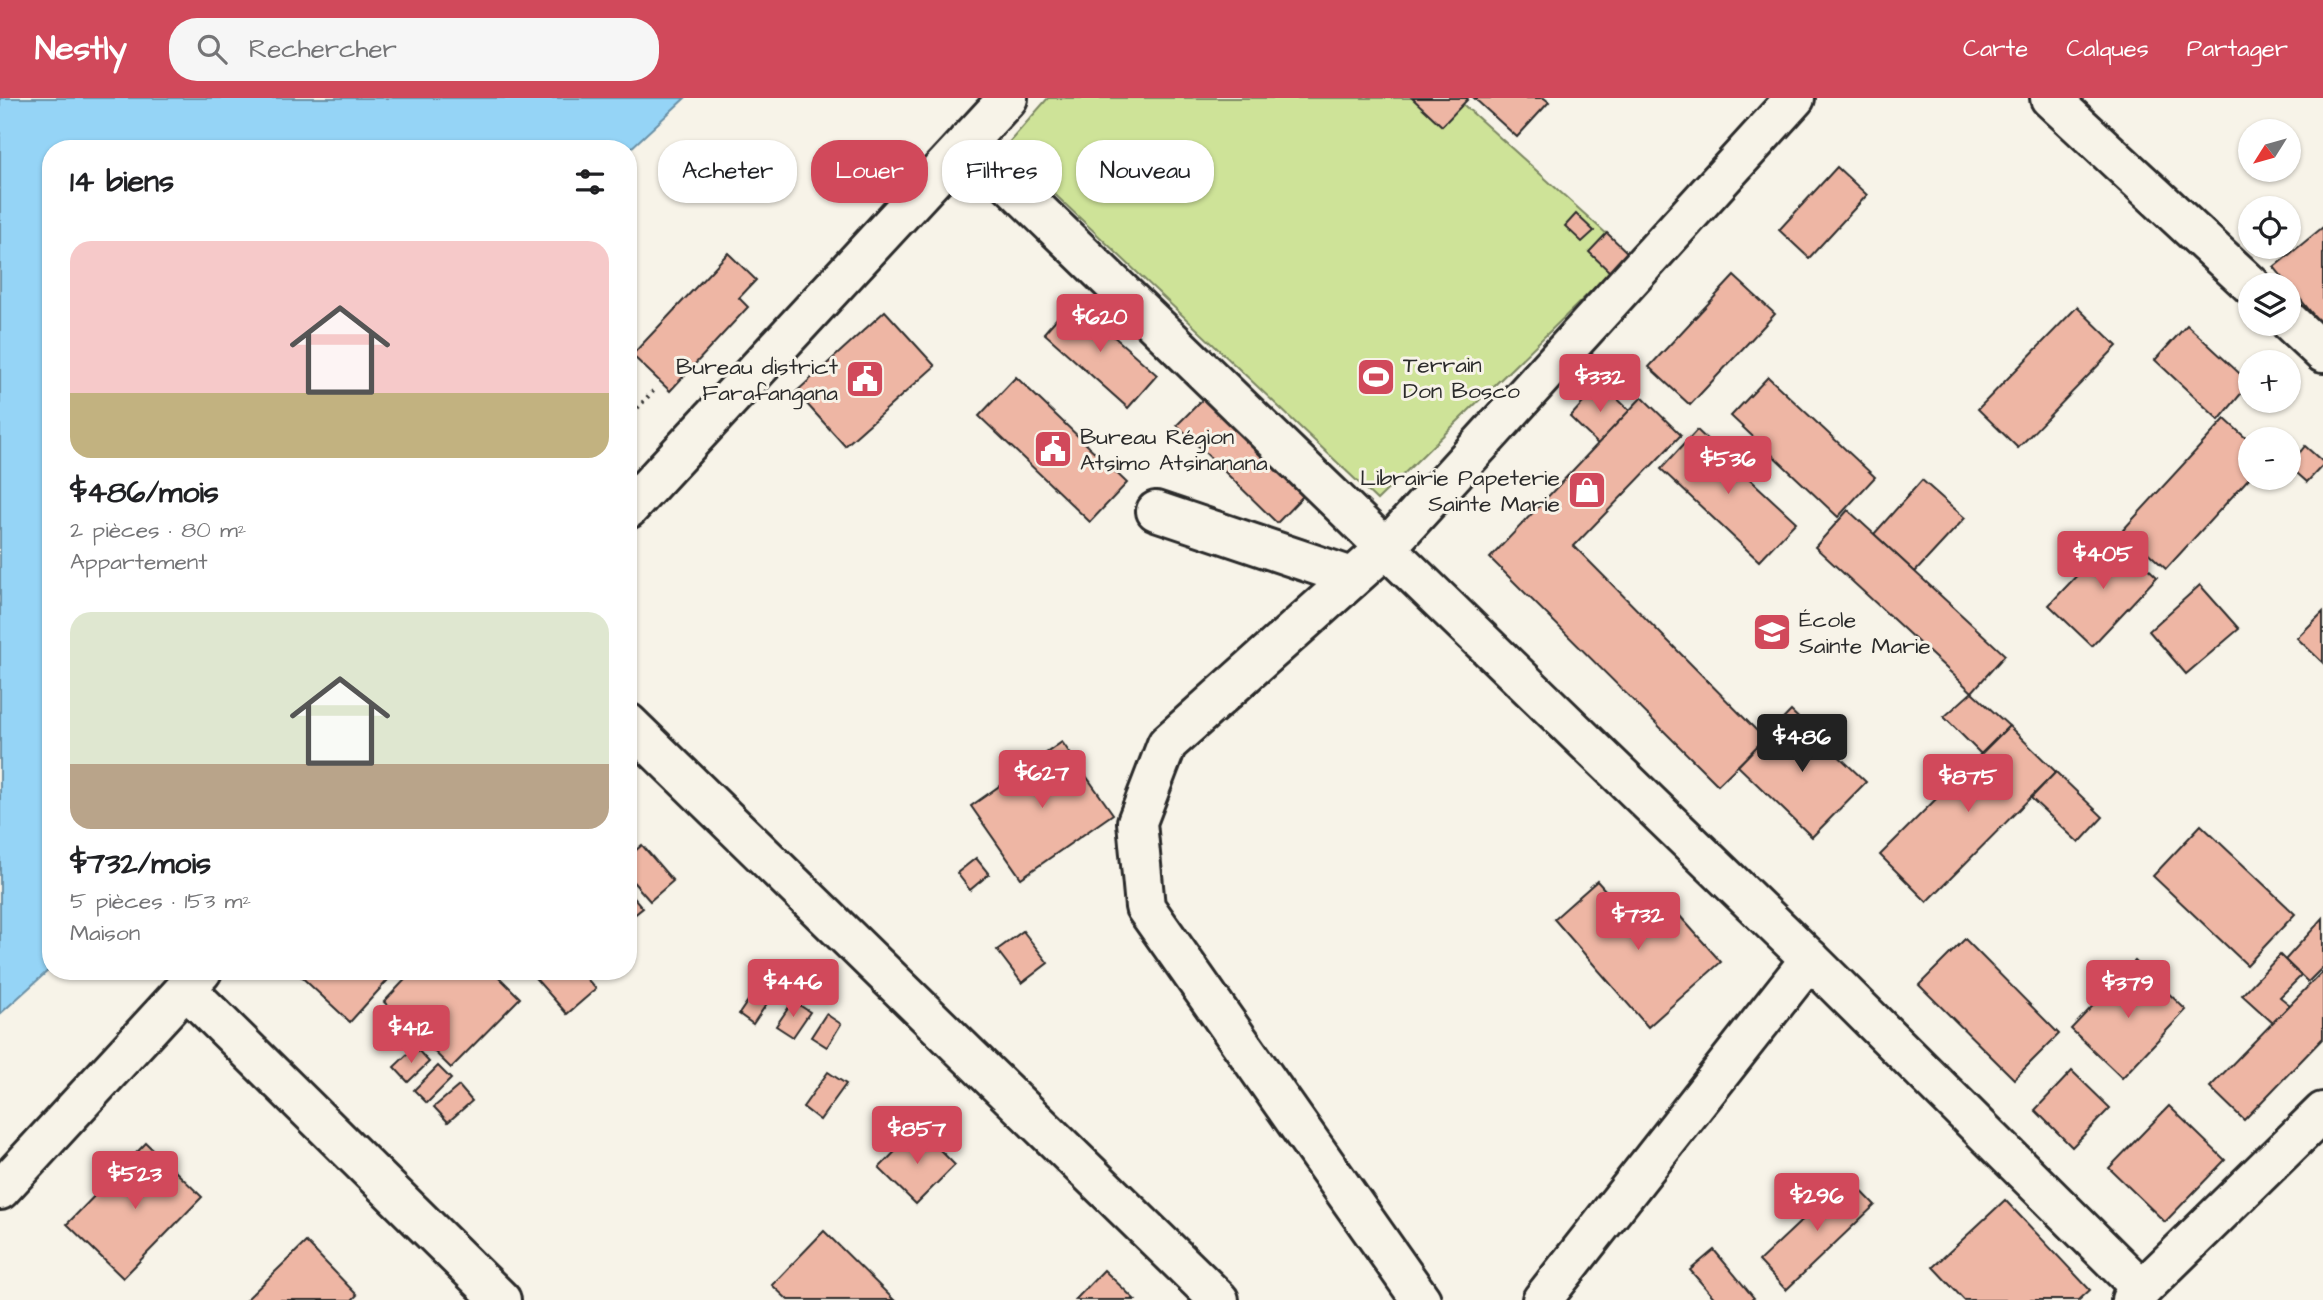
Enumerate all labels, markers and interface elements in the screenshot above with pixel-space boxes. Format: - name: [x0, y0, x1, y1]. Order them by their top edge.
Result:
- search box: [169, 18, 659, 81]
- text: Nestly: [35, 26, 127, 72]
- icon: search: [193, 30, 231, 68]
- text: Rechercher: [249, 31, 397, 67]
- text: Carte: [1963, 32, 2028, 66]
- text: Calques: [2066, 32, 2149, 66]
- text: Partager: [2187, 32, 2288, 66]
- north arrow: [2238, 119, 2301, 182]
- map controls: [2238, 119, 2301, 490]
- chip: Acheter: [658, 140, 797, 203]
- chip: Louer: [811, 140, 928, 203]
- chip: Filtres: [942, 140, 1062, 203]
- chip: Nouveau: [1076, 140, 1214, 203]
- text: 14 biens: [70, 161, 174, 203]
- icon: filters: [571, 163, 609, 201]
- button: locate: [2238, 196, 2301, 259]
- button: layers: [2238, 273, 2301, 336]
- icon: home: [277, 287, 403, 413]
- pin: $620: [1059, 294, 1141, 354]
- text: $620: [1073, 301, 1127, 333]
- place label: Terrain Don Bosco: [1403, 349, 1520, 407]
- button: +: [2238, 350, 2301, 413]
- place label: Bureau district Farafangana: [676, 351, 839, 410]
- pin: $332: [1559, 354, 1641, 414]
- sports icon: Terrain Don Bosco: [1355, 356, 1397, 398]
- public building icon: Bureau district Farafangana: [844, 358, 886, 400]
- text: $332: [1575, 361, 1625, 393]
- place label: Bureau Région Atsimo Atsinanana: [1080, 421, 1268, 479]
- button: −: [2238, 427, 2301, 490]
- public building icon: Bureau Région Atsimo Atsinanana: [1032, 428, 1074, 470]
- pin: $536: [1687, 436, 1769, 496]
- text: $536: [1700, 443, 1756, 475]
- place label: Librairie Papeterie Sainte Marie: [1360, 462, 1560, 520]
- shop icon: Librairie Papeterie Sainte Marie: [1566, 469, 1608, 511]
- text: $486/mois: [70, 472, 219, 514]
- text: 2 pièces · 80 m²: [70, 514, 246, 546]
- pin: $405: [2062, 532, 2144, 591]
- text: $405: [2073, 538, 2133, 570]
- text: Appartement: [70, 546, 208, 578]
- place label: École Sainte Marie: [1799, 604, 1931, 662]
- school or university icon: École Sainte Marie: [1751, 611, 1793, 653]
- icon: home: [277, 658, 403, 784]
- pin: $486: [1761, 714, 1843, 774]
- text: $486: [1773, 721, 1831, 753]
- pin: $627: [1001, 750, 1083, 810]
- pin: $875: [1927, 754, 2009, 814]
- text: $627: [1015, 757, 1069, 789]
- text: $875: [1939, 761, 1997, 793]
- text: $732/mois: [70, 843, 211, 885]
- text: 5 pièces · 153 m²: [70, 885, 251, 917]
- pin: $732: [1597, 892, 1679, 952]
- text: $732: [1612, 899, 1664, 931]
- text: Maison: [70, 917, 140, 949]
- pin: $446: [752, 960, 834, 1019]
- pin: $379: [2087, 960, 2169, 1020]
- text: $446: [764, 966, 822, 998]
- text: $379: [2102, 967, 2154, 999]
- pin: $412: [370, 1006, 452, 1065]
- text: $412: [389, 1012, 433, 1044]
- pin: $857: [876, 1107, 958, 1166]
- text: $857: [888, 1113, 946, 1145]
- pin: $523: [94, 1152, 176, 1211]
- text: $523: [108, 1158, 162, 1190]
- pin: $296: [1776, 1174, 1858, 1233]
- text: $296: [1790, 1180, 1844, 1212]

